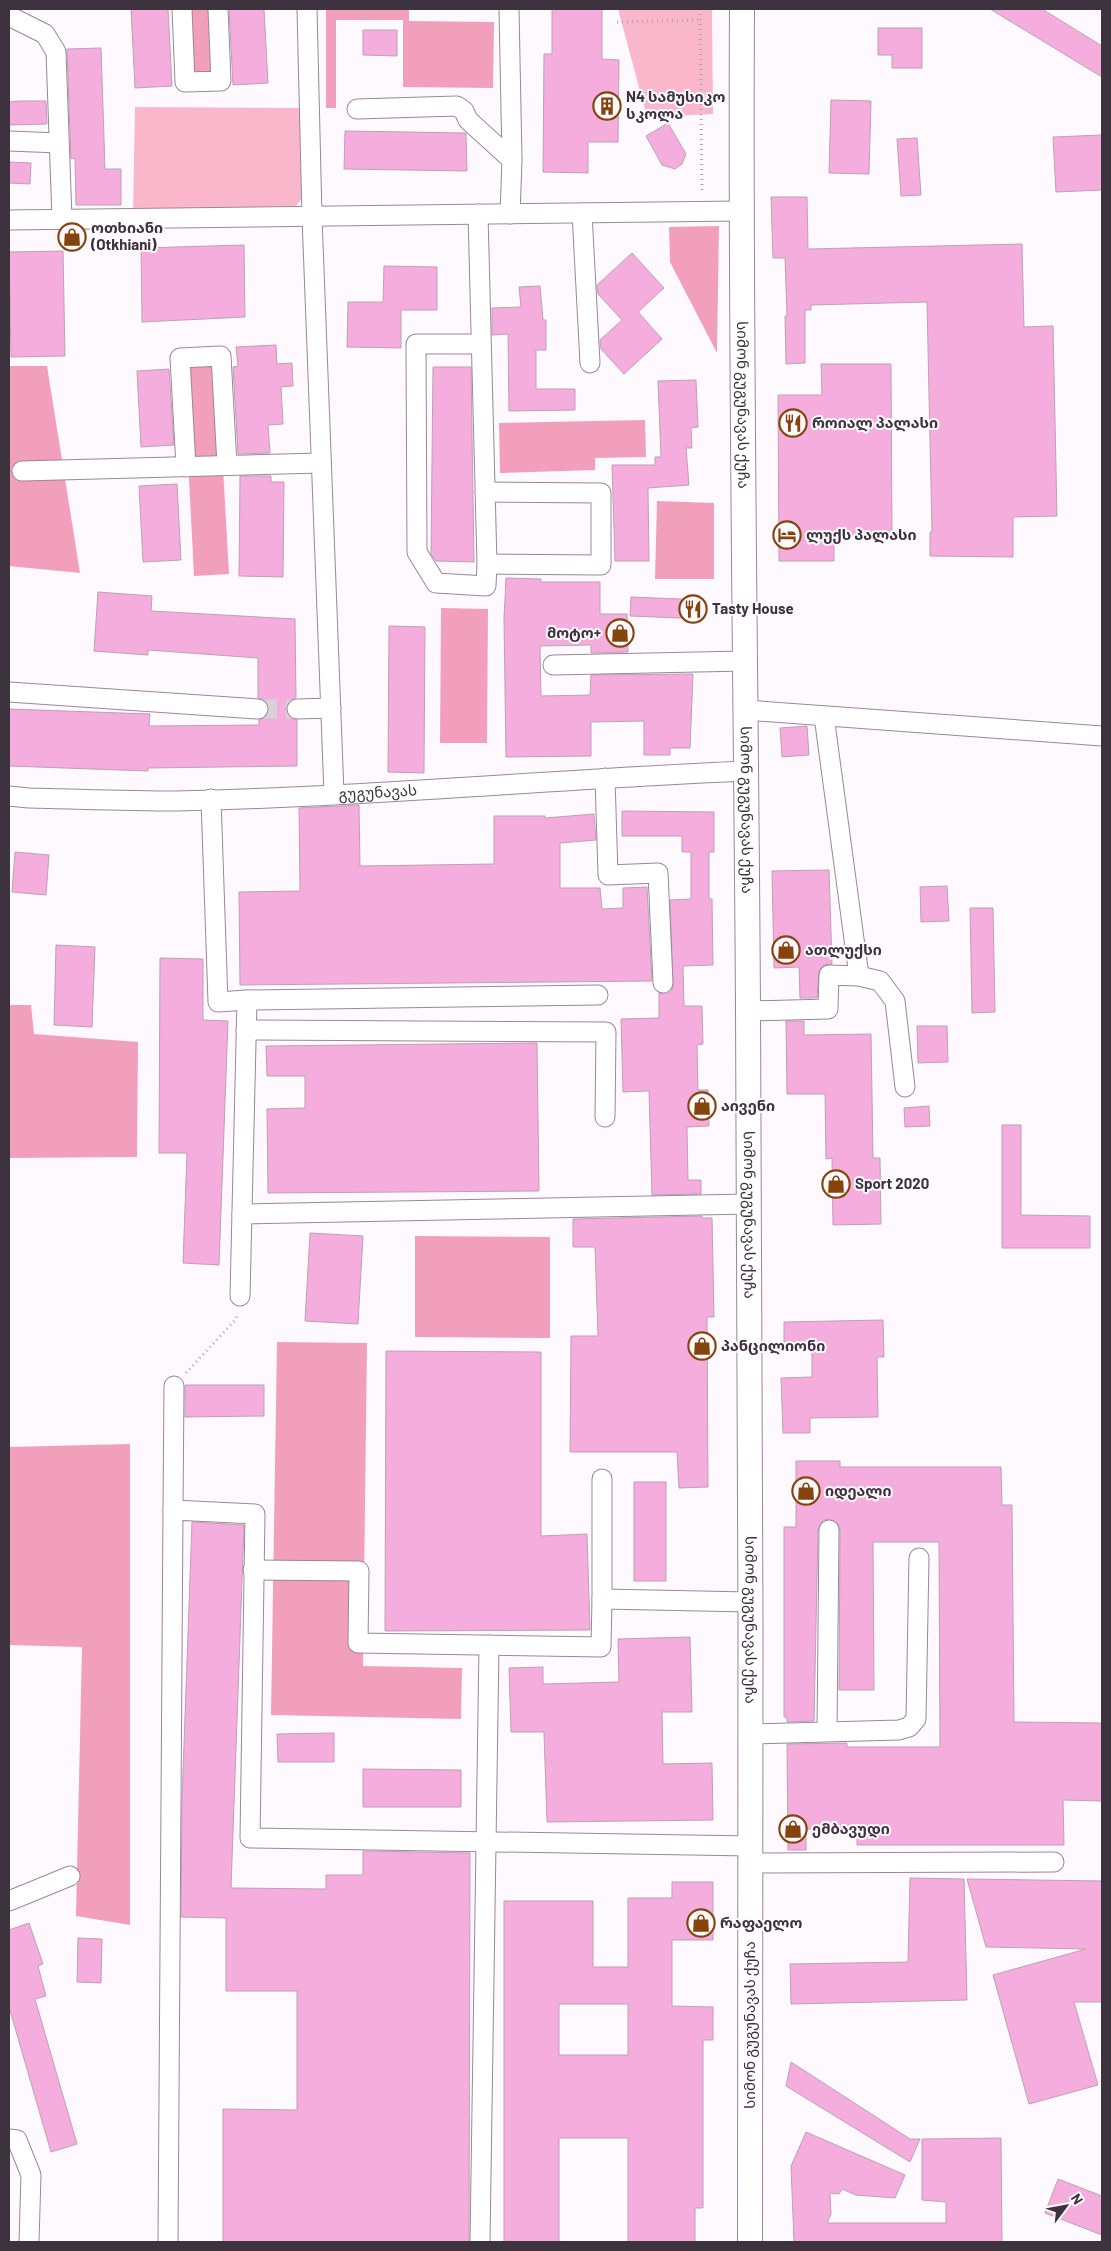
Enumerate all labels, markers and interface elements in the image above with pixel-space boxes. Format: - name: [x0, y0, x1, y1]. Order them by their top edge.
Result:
- place label: N4 სამუსიკო სკოლა: [626, 87, 725, 123]
- building icon: N4 სამუსიკო სკოლა: [592, 91, 622, 121]
- place label: ოთხიანი (Otkhiani): [90, 218, 163, 253]
- shop icon: ოთხიანი (Otkhiani): [57, 222, 87, 252]
- street label: სიმონ გუგუნავას ქუჩა: [733, 321, 753, 489]
- restaurant icon: როიალ პალასი: [778, 408, 808, 438]
- place label: როიალ პალასი: [812, 413, 938, 432]
- hotel icon: ლუქს პალასი: [772, 520, 802, 550]
- place label: ლუქს პალასი: [806, 525, 917, 544]
- restaurant icon: Tasty House: [678, 594, 708, 624]
- place label: Tasty House: [712, 599, 794, 617]
- shop icon: მოტო+: [605, 618, 635, 648]
- place label: მოტო+: [547, 623, 601, 642]
- street label: სიმონ გუგუნავას ქუჩა: [737, 726, 757, 894]
- street label: გუგუნავას: [338, 780, 417, 804]
- shop icon: ათლუქსი: [771, 935, 801, 965]
- place label: ათლუქსი: [805, 940, 882, 959]
- shop icon: აივენი: [687, 1091, 717, 1121]
- place label: აივენი: [721, 1096, 775, 1115]
- street label: სიმონ გუგუნავას ქუჩა: [740, 1131, 760, 1299]
- shop icon: Sport 2020: [821, 1169, 851, 1199]
- place label: Sport 2020: [855, 1174, 929, 1192]
- shop icon: პანცილიონი: [687, 1331, 717, 1361]
- place label: პანცილიონი: [721, 1336, 825, 1355]
- shop icon: იდეალი: [791, 1476, 821, 1506]
- place label: იდეალი: [825, 1481, 892, 1500]
- street label: სიმონ გუგუნავას ქუჩა: [741, 1536, 761, 1704]
- shop icon: ემბავუდი: [778, 1814, 808, 1844]
- place label: ემბავუდი: [812, 1819, 890, 1838]
- shop icon: რაფაელო: [686, 1908, 716, 1938]
- place label: რაფაელო: [720, 1913, 803, 1932]
- street label: სიმონ გუგუნავას ქუჩა: [740, 1941, 759, 2109]
- north arrow: [1041, 2181, 1091, 2231]
- text: N: [1068, 2190, 1087, 2207]

